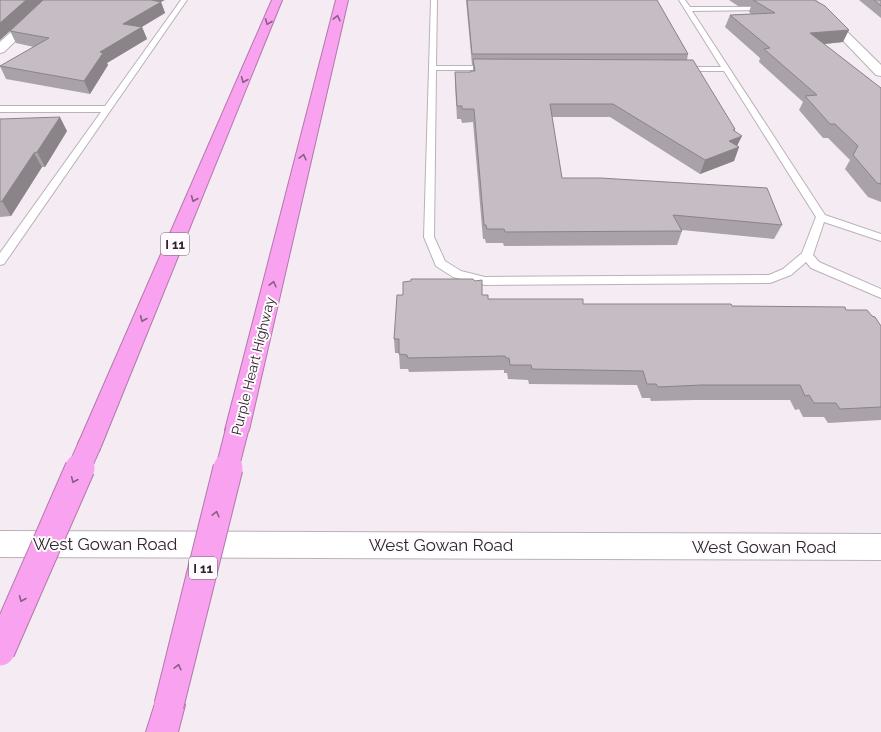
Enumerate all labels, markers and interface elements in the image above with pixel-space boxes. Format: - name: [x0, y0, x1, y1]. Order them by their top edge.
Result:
- one-way arrow: [333, 15, 341, 21]
- one-way arrow: [265, 18, 273, 25]
- one-way arrow: [241, 76, 249, 83]
- one-way arrow: [299, 154, 307, 161]
- one-way arrow: [190, 196, 198, 203]
- road number: I 11: [161, 233, 189, 255]
- one-way arrow: [268, 281, 276, 287]
- street label: Purple Heart Highway: [228, 295, 278, 437]
- one-way arrow: [139, 316, 147, 323]
- one-way arrow: [71, 475, 79, 483]
- one-way arrow: [212, 510, 220, 517]
- street label: West Gowan Road: [33, 534, 177, 554]
- street label: West Gowan Road: [369, 535, 513, 555]
- street label: West Gowan Road: [692, 537, 836, 557]
- road number: I 11: [189, 557, 217, 579]
- one-way arrow: [19, 595, 27, 602]
- one-way arrow: [174, 664, 182, 670]

